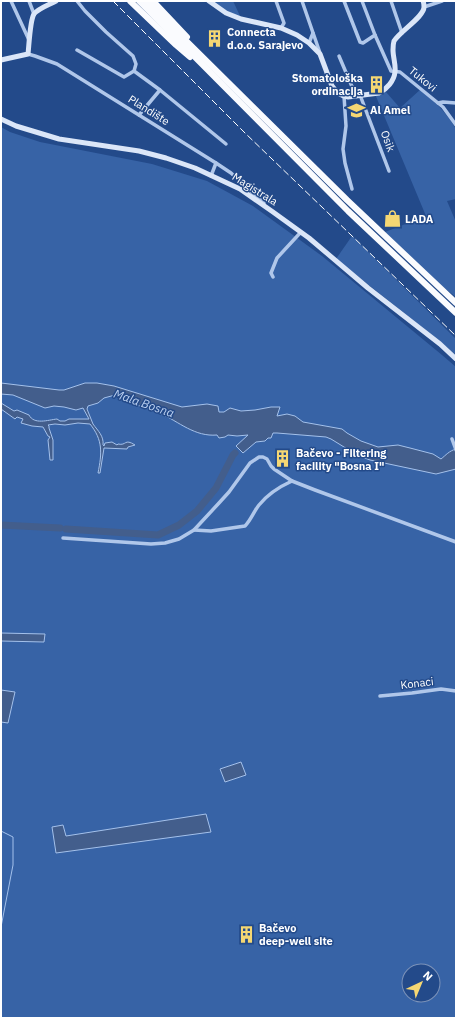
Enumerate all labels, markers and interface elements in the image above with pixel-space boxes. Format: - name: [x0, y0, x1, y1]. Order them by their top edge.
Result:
- place label: Connecta d.o.o. Sarajevo: [227, 25, 303, 52]
- building icon: Connecta d.o.o. Sarajevo: [204, 28, 224, 48]
- street label: Tukovi: [406, 64, 440, 94]
- place label: Stomatološka ordinacija: [292, 71, 363, 98]
- building icon: Stomatološka ordinacija: [366, 74, 386, 94]
- street label: Plandište: [126, 92, 172, 128]
- school or university icon: Al Amel: [347, 100, 367, 120]
- place label: Al Amel: [370, 103, 411, 117]
- street label: Osik: [378, 128, 398, 154]
- street label: Magistrala: [230, 169, 281, 209]
- shop icon: LADA: [382, 209, 402, 229]
- place label: LADA: [405, 212, 434, 226]
- water label: Mala Bosna: [112, 386, 176, 420]
- place label: Bačevo - Filtering facility "Bosna I": [296, 446, 387, 473]
- building icon: Bačevo - Filtering facility "Bosna I": [273, 449, 293, 469]
- street label: Konaci: [400, 674, 434, 692]
- place label: Bačevo deep-well site: [259, 921, 333, 948]
- building icon: Bačevo deep-well site: [236, 924, 256, 944]
- north arrow: [401, 963, 441, 1003]
- text: N: [420, 968, 436, 984]

